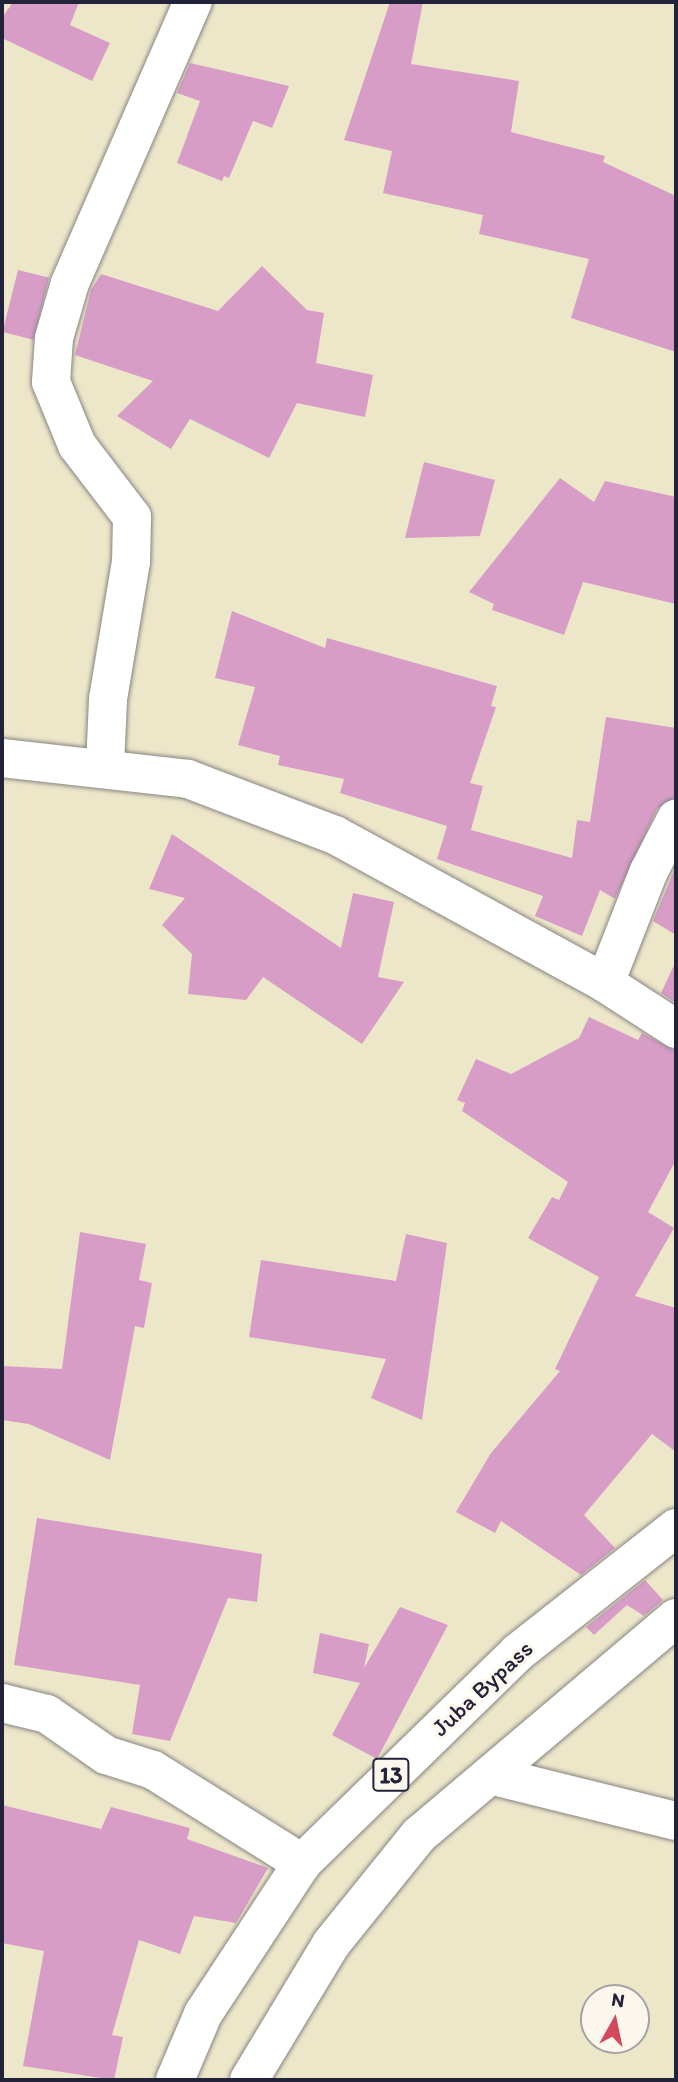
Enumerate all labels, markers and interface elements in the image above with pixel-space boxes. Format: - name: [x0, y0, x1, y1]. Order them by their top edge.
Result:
- street label: Juba Bypass: [426, 1634, 538, 1742]
- road number: 13: [372, 1756, 410, 1795]
- north arrow: [580, 1984, 650, 2054]
- text: N: [610, 1987, 626, 2012]

